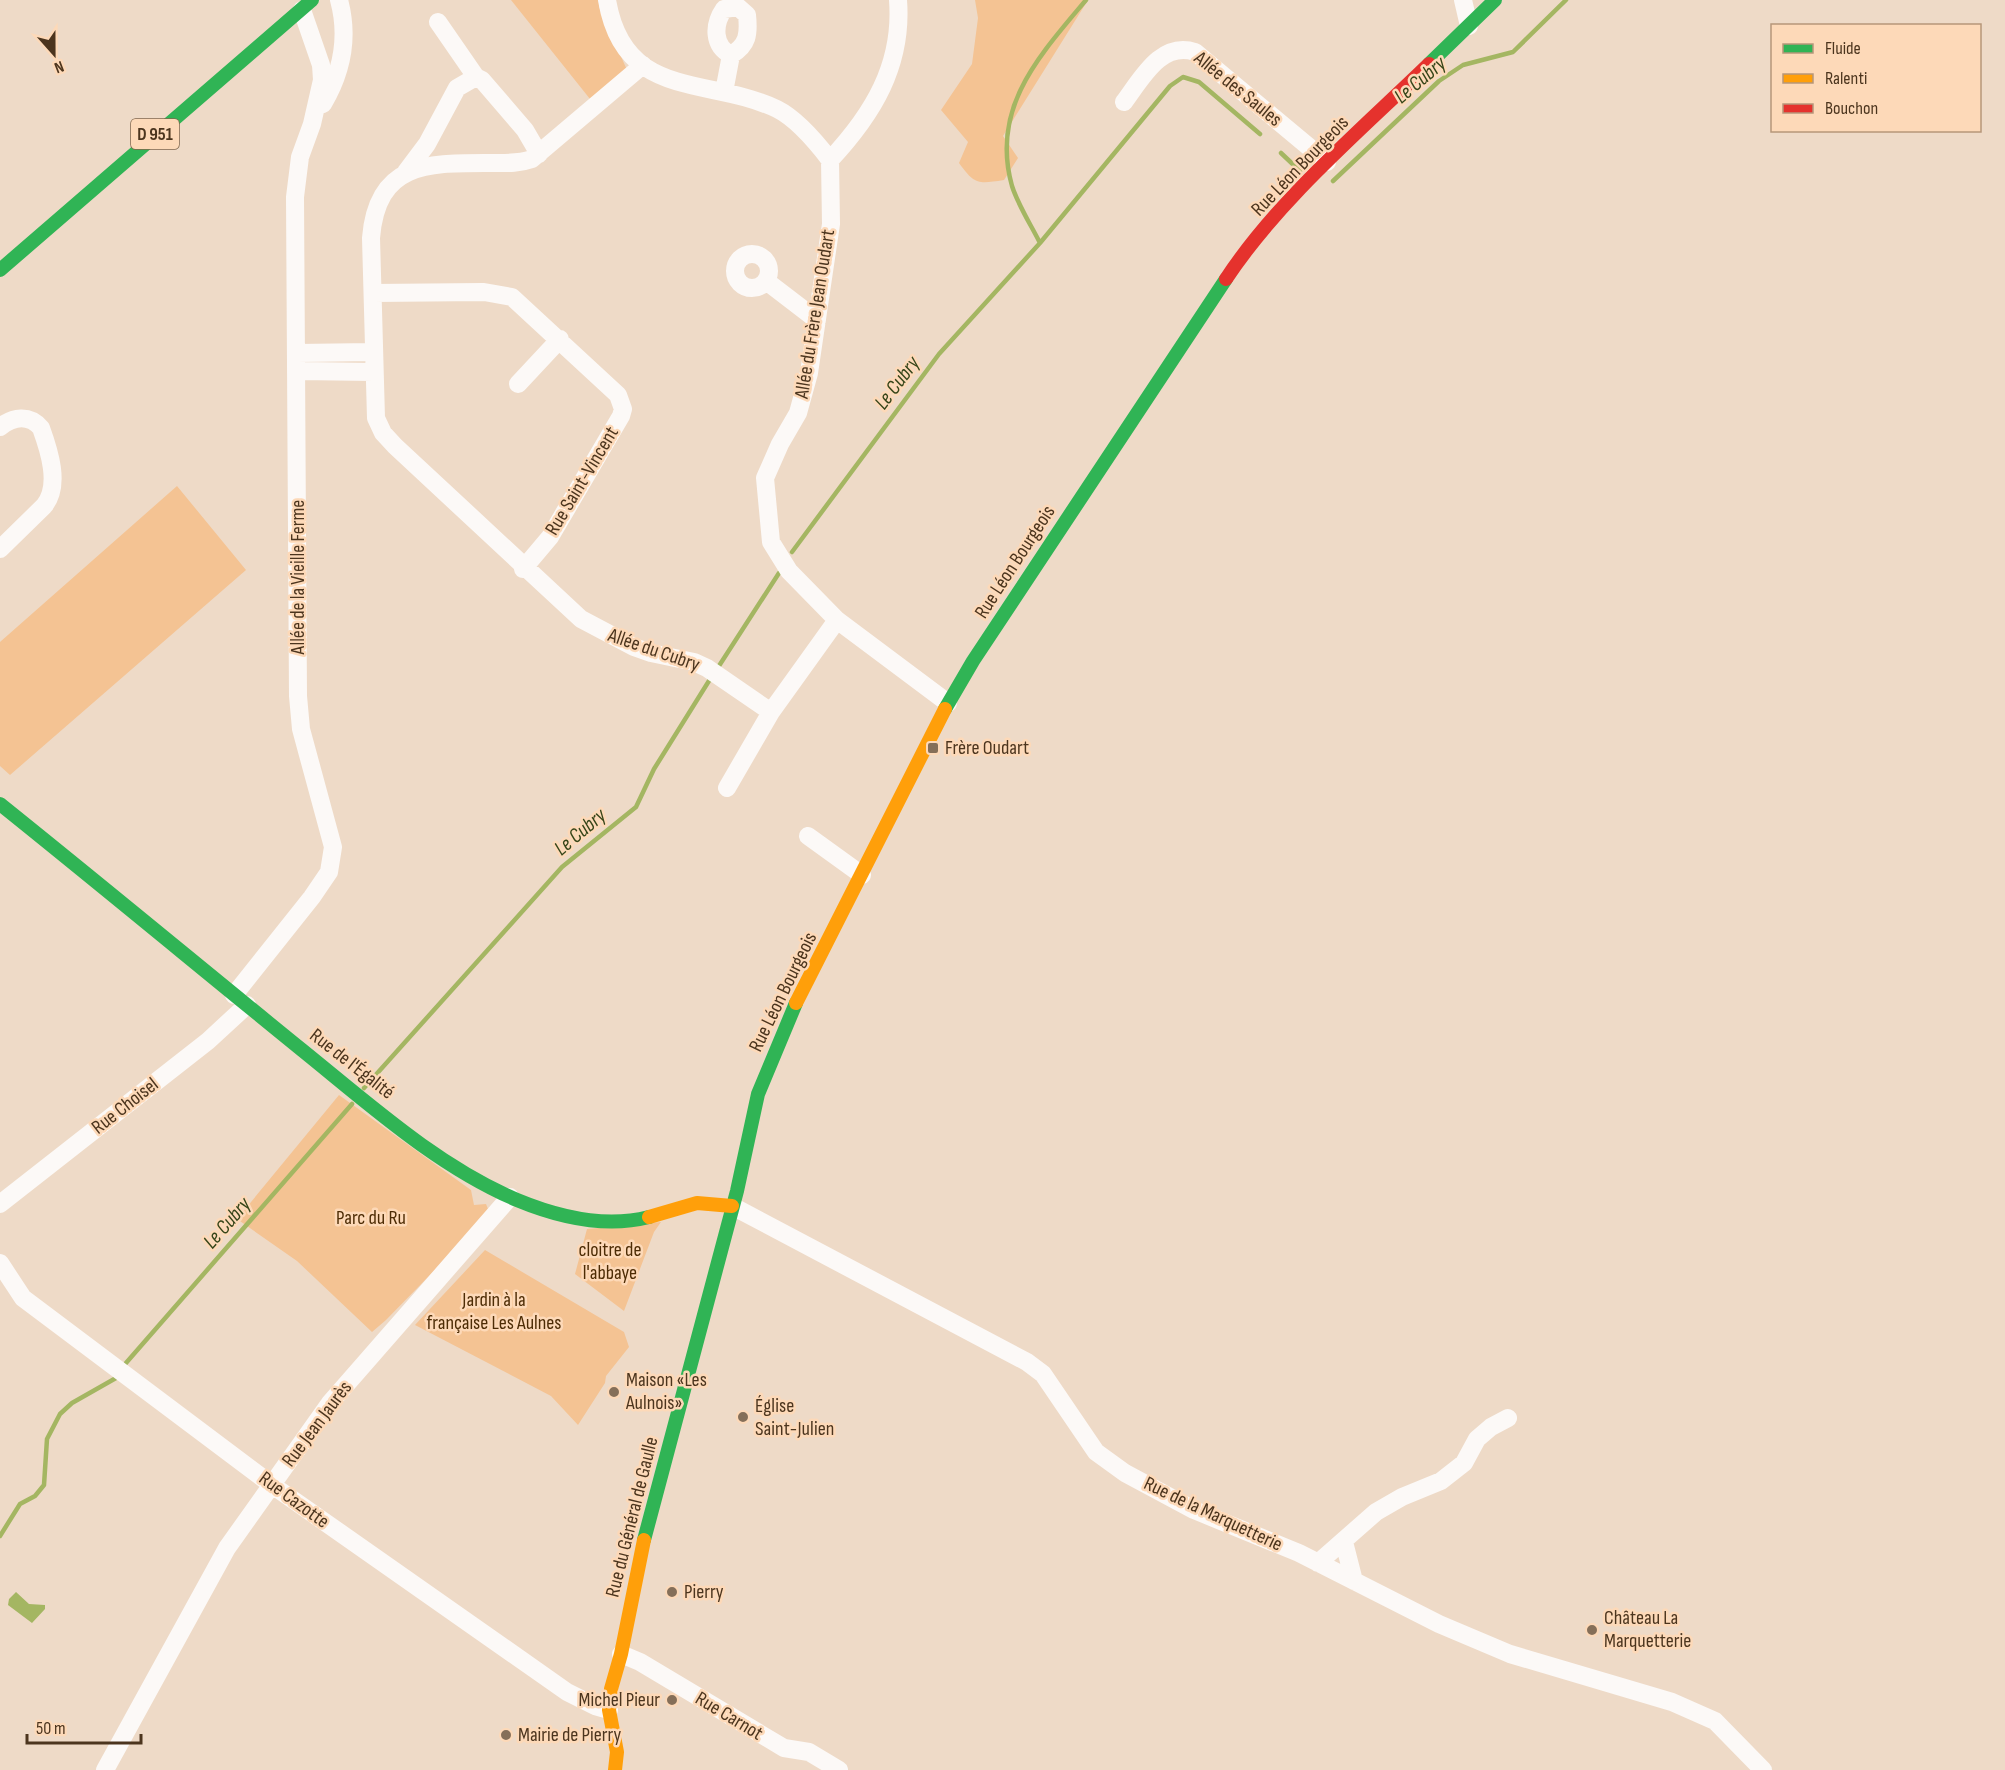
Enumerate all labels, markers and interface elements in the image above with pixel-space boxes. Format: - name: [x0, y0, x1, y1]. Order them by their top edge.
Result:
- north arrow: [24, 24, 84, 84]
- legend: [1771, 24, 1981, 132]
- text: Fluide: [1825, 38, 1861, 59]
- street label: Allée des Saules: [1189, 46, 1287, 132]
- water label: Le Cubry: [1389, 50, 1452, 109]
- text: N: [51, 56, 66, 77]
- text: Ralenti: [1825, 68, 1867, 89]
- text: Bouchon: [1825, 98, 1878, 119]
- street label: Rue Léon Bourgeois: [1246, 111, 1354, 221]
- road number: D 951: [131, 119, 179, 149]
- street label: Allée du Frère Jean Oudart: [790, 228, 840, 401]
- water label: Le Cubry: [869, 351, 926, 414]
- street label: Rue Saint-Vincent: [540, 422, 624, 540]
- street label: Allée de la Vieille Ferme: [286, 500, 310, 655]
- street label: Rue Léon Bourgeois: [970, 501, 1060, 623]
- street label: Allée du Cubry: [604, 623, 703, 677]
- place label: Frère Oudart: [945, 736, 1029, 760]
- marker: Frère Oudart: [926, 741, 940, 755]
- water label: Le Cubry: [549, 802, 612, 861]
- street label: Rue Léon Bourgeois: [744, 928, 822, 1056]
- street label: Rue de l'Égalité: [305, 1024, 399, 1104]
- street label: Rue Choisel: [87, 1073, 163, 1139]
- water label: Le Cubry: [198, 1191, 257, 1254]
- park label: Parc du Ru: [336, 1206, 406, 1230]
- park label: cloitre de l'abbaye: [579, 1238, 641, 1285]
- park label: Jardin à la française Les Aulnes: [426, 1288, 562, 1335]
- place label: Maison «Les Aulnois»: [625, 1368, 707, 1415]
- street label: Rue Jean Jaurès: [277, 1376, 357, 1472]
- marker: Maison «Les Aulnois»: [607, 1385, 621, 1399]
- place label: Église Saint-Julien: [755, 1394, 834, 1441]
- marker: Église Saint-Julien: [736, 1410, 750, 1424]
- street label: Rue du Général de Gaulle: [600, 1434, 664, 1600]
- street label: Rue Cazotte: [254, 1466, 334, 1534]
- street label: Rue de la Marquetterie: [1140, 1471, 1286, 1557]
- place label: Pierry: [684, 1580, 724, 1604]
- marker: Pierry: [665, 1585, 679, 1599]
- place label: Château La Marquetterie: [1604, 1606, 1691, 1653]
- marker: Château La Marquetterie: [1585, 1623, 1599, 1637]
- street label: Rue Carnot: [691, 1687, 767, 1745]
- place label: Michel Pieur: [579, 1688, 660, 1712]
- marker: Michel Pieur: [665, 1693, 679, 1707]
- scale bar: [27, 1707, 141, 1745]
- text: 50 m: [36, 1718, 66, 1739]
- place label: Mairie de Pierry: [518, 1723, 621, 1747]
- marker: Mairie de Pierry: [499, 1728, 513, 1742]

